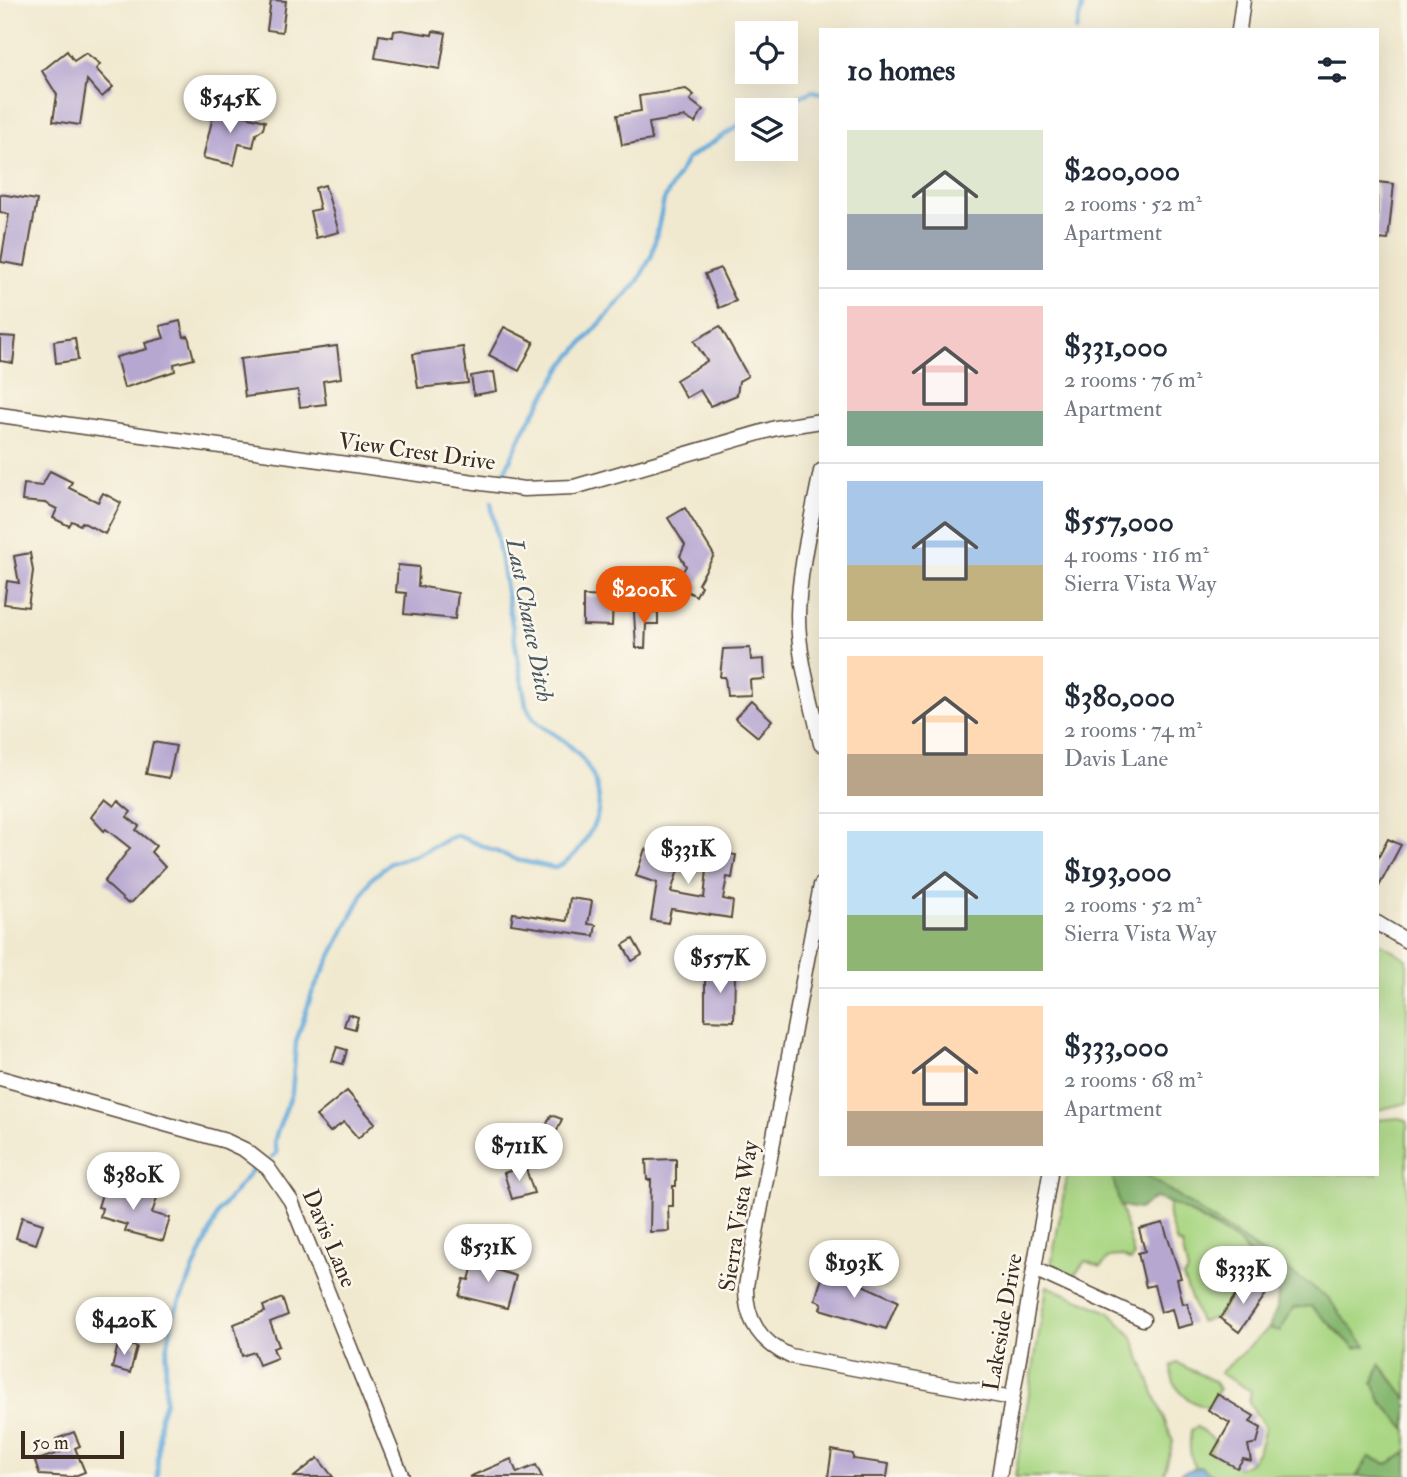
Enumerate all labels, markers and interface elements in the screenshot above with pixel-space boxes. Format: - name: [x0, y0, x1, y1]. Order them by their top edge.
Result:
- map controls: [735, 21, 798, 161]
- button: locate: [735, 21, 798, 84]
- icon: filters: [1313, 51, 1351, 89]
- text: 10 homes: [847, 52, 955, 89]
- pin: $545K: [181, 76, 279, 135]
- text: $545K: [199, 83, 261, 112]
- button: layers: [735, 98, 798, 161]
- text: $200,000: [1064, 152, 1180, 189]
- icon: home: [903, 158, 987, 242]
- text: 2 rooms · 52 m²: [1064, 189, 1202, 218]
- text: Apartment: [1064, 218, 1162, 247]
- text: $331,000: [1064, 328, 1168, 365]
- icon: home: [903, 334, 987, 418]
- text: 2 rooms · 76 m²: [1064, 365, 1202, 394]
- text: Apartment: [1064, 394, 1162, 423]
- street label: View Crest Drive: [336, 426, 498, 477]
- text: $557,000: [1064, 503, 1174, 540]
- icon: home: [903, 509, 987, 593]
- water label: Last Chance Ditch: [498, 535, 561, 705]
- text: 4 rooms · 116 m²: [1064, 540, 1209, 569]
- pin: $200K: [595, 566, 693, 626]
- text: Sierra Vista Way: [1064, 569, 1216, 598]
- text: $200K: [612, 574, 676, 603]
- text: $380,000: [1064, 678, 1175, 715]
- icon: home: [903, 684, 987, 768]
- text: 2 rooms · 74 m²: [1064, 715, 1203, 744]
- text: Davis Lane: [1064, 744, 1168, 773]
- pin: $331K: [639, 826, 737, 886]
- text: $331K: [661, 834, 715, 863]
- text: $193,000: [1064, 853, 1172, 890]
- icon: home: [903, 859, 987, 943]
- text: 2 rooms · 52 m²: [1064, 890, 1202, 919]
- text: Sierra Vista Way: [1064, 919, 1216, 948]
- pin: $557K: [671, 936, 769, 995]
- text: $557K: [690, 943, 750, 972]
- text: $333,000: [1064, 1028, 1169, 1065]
- icon: home: [903, 1034, 987, 1118]
- text: 2 rooms · 68 m²: [1064, 1065, 1203, 1094]
- text: Apartment: [1064, 1094, 1162, 1123]
- pin: $711K: [470, 1124, 568, 1183]
- text: $711K: [491, 1131, 547, 1160]
- street label: Sierra Vista Way: [712, 1138, 765, 1294]
- pin: $380K: [84, 1152, 182, 1212]
- text: $380K: [103, 1160, 163, 1189]
- street label: Davis Lane: [296, 1185, 363, 1292]
- pin: $531K: [439, 1224, 537, 1284]
- text: $531K: [460, 1232, 516, 1261]
- pin: $193K: [805, 1240, 903, 1300]
- pin: $333K: [1194, 1246, 1292, 1306]
- text: $193K: [825, 1248, 883, 1277]
- street label: Lakeside Drive: [976, 1251, 1029, 1393]
- text: $333K: [1215, 1254, 1271, 1283]
- pin: $420K: [75, 1298, 173, 1357]
- text: $420K: [92, 1305, 156, 1334]
- scale bar: [21, 1428, 124, 1460]
- text: 50 m: [32, 1431, 69, 1455]

